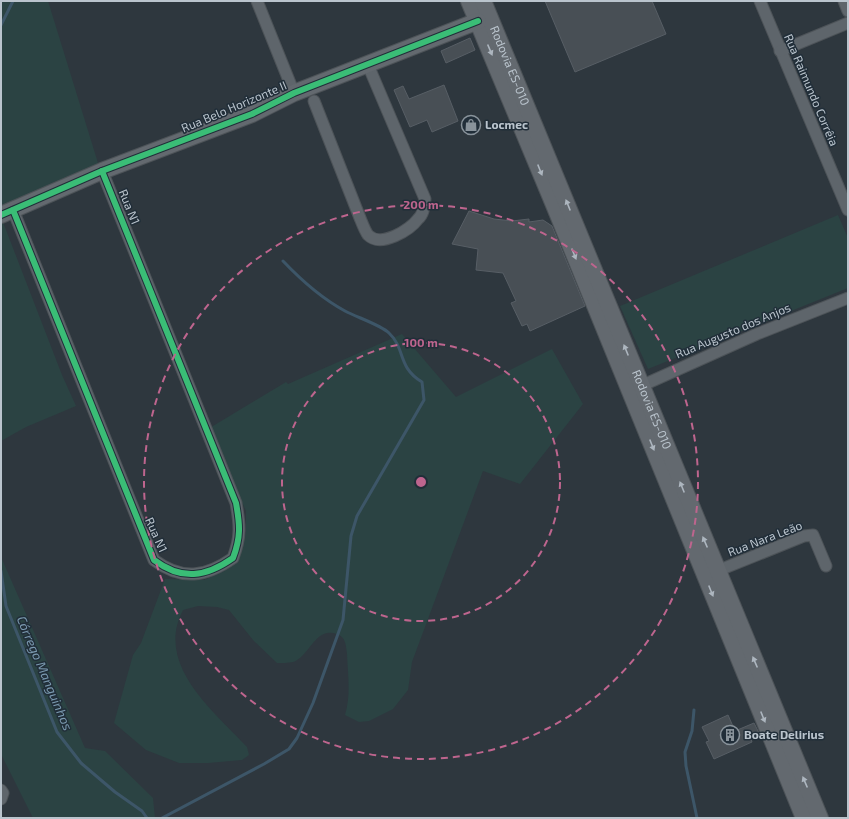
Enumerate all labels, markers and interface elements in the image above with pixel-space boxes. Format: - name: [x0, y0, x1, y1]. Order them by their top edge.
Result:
- street label: Rodovia ES-010: [488, 24, 533, 107]
- street label: Rua Raimundo Corrêia: [782, 31, 842, 148]
- one-way arrow: [487, 44, 493, 55]
- street label: Rua Belo Horizonte II: [179, 78, 288, 135]
- shop icon: Locmec: [460, 114, 482, 136]
- place label: Locmec: [485, 117, 528, 131]
- one-way arrow: [537, 164, 543, 175]
- street label: Rua N1: [117, 187, 143, 226]
- text: 200 m: [403, 197, 439, 211]
- one-way arrow: [565, 199, 571, 210]
- one-way arrow: [572, 248, 578, 260]
- street label: Rua Augusto dos Anjos: [673, 299, 793, 362]
- text: 100 m: [404, 335, 438, 349]
- one-way arrow: [623, 344, 629, 356]
- street label: Rodovia ES-010: [630, 367, 675, 451]
- one-way arrow: [649, 439, 655, 450]
- centre of rings: [414, 475, 428, 489]
- one-way arrow: [679, 481, 685, 493]
- street label: Rua N1: [143, 515, 171, 554]
- street label: Rua Nara Leão: [725, 517, 804, 559]
- one-way arrow: [702, 536, 708, 547]
- one-way arrow: [708, 586, 714, 597]
- water label: Córrego Manguinhos: [14, 613, 77, 733]
- one-way arrow: [751, 656, 758, 668]
- one-way arrow: [760, 712, 766, 724]
- building icon: Boate Delirius: [719, 724, 741, 746]
- place label: Boate Delirius: [744, 727, 824, 741]
- one-way arrow: [801, 776, 807, 788]

